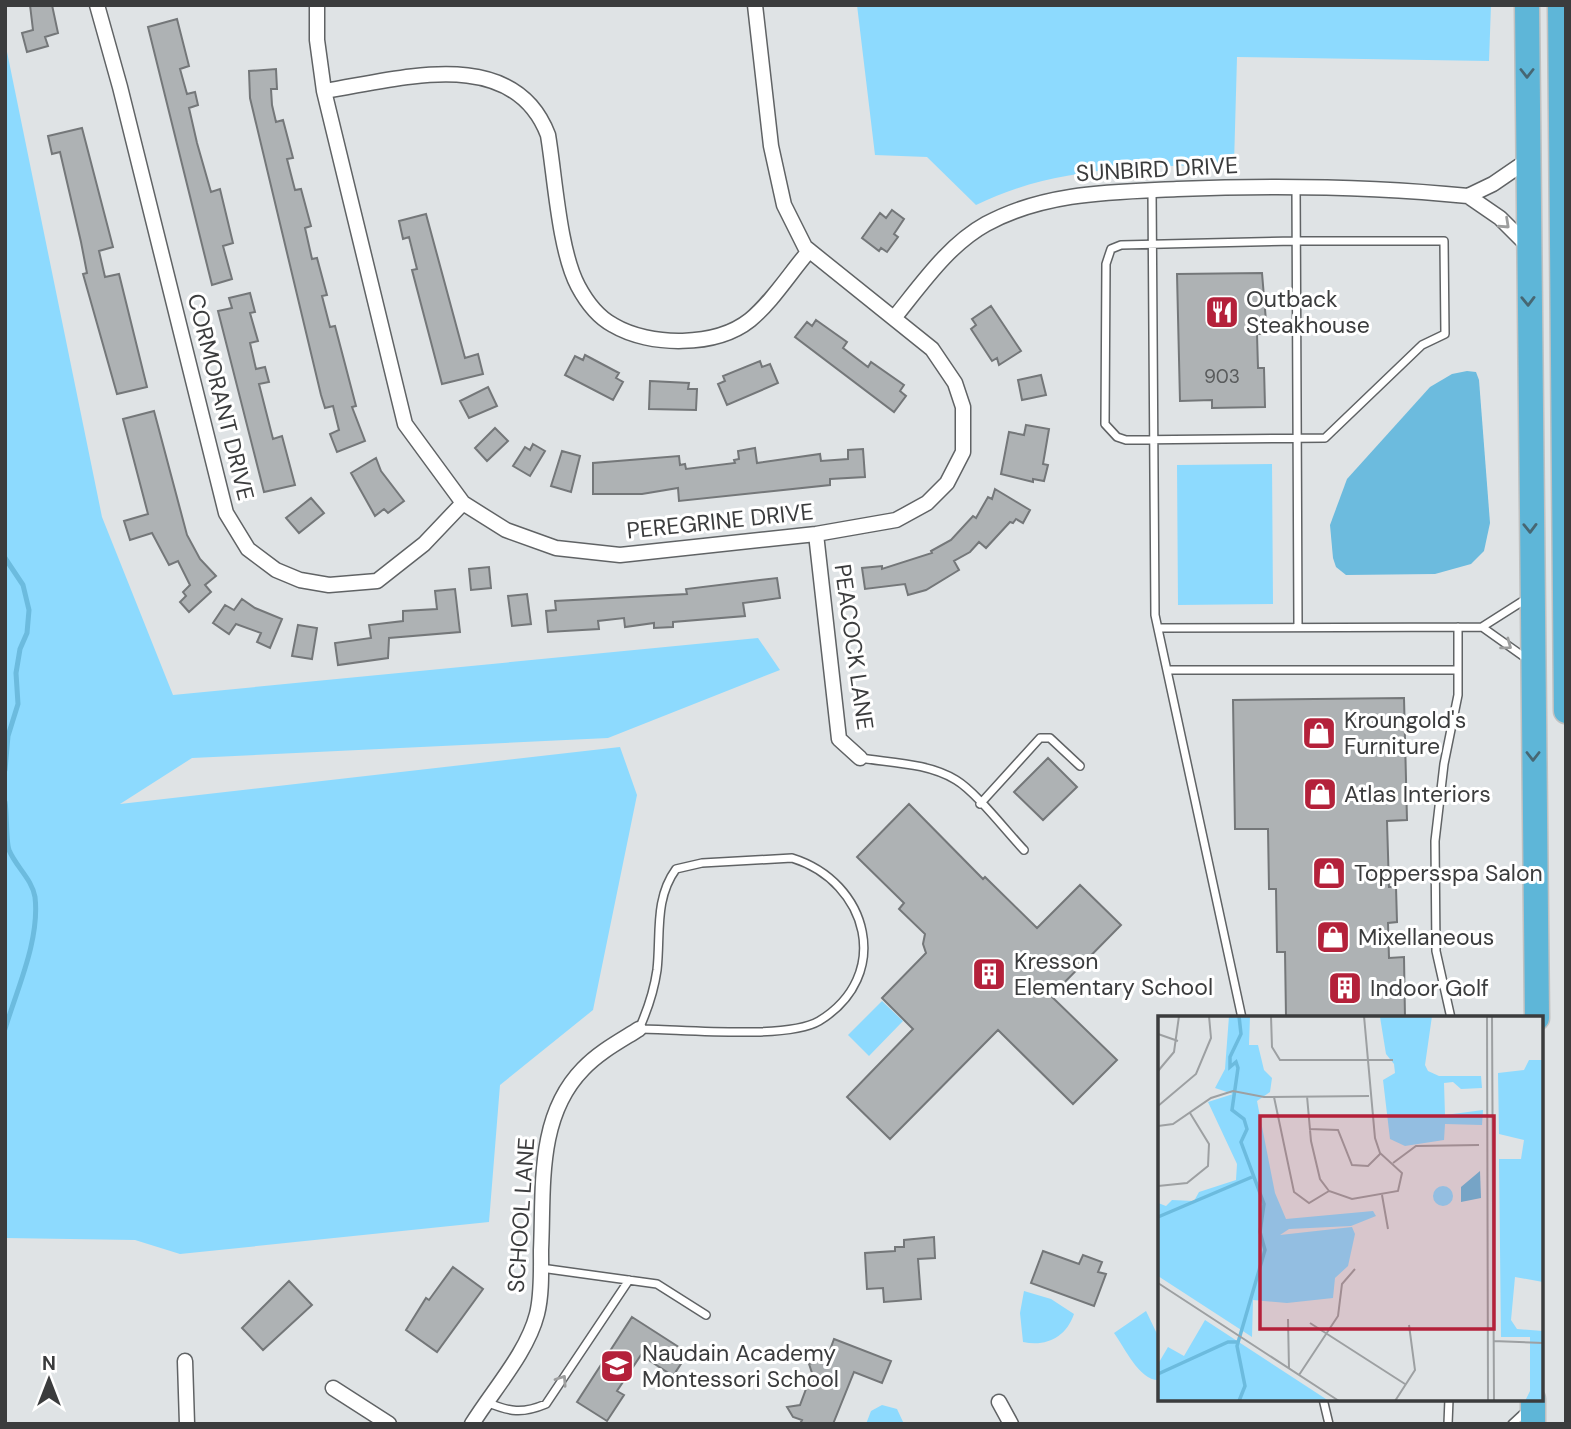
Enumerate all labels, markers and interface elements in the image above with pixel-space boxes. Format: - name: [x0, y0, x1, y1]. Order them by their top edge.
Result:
- one-way arrow: [1519, 69, 1535, 79]
- street label: SUNBIRD DRIVE: [1075, 150, 1239, 188]
- one-way arrow: [1497, 216, 1510, 228]
- place label: Outback Steakhouse: [1246, 284, 1370, 340]
- street label: CORMORANT DRIVE: [181, 290, 261, 504]
- restaurant icon: Outback Steakhouse: [1203, 293, 1241, 331]
- one-way arrow: [1520, 296, 1536, 307]
- house number: 903: [1204, 364, 1240, 389]
- street label: PEREGRINE DRIVE: [625, 496, 815, 546]
- one-way arrow: [1522, 524, 1538, 534]
- street label: PEACOCK LANE: [828, 562, 880, 732]
- one-way arrow: [1499, 637, 1512, 649]
- place label: Kroungold's Furniture: [1344, 705, 1466, 761]
- shop icon: Kroungold's Furniture: [1300, 714, 1338, 752]
- one-way arrow: [1525, 751, 1541, 762]
- shop icon: Atlas Interiors: [1301, 775, 1339, 813]
- place label: Atlas Interiors: [1344, 779, 1491, 809]
- shop icon: Toppersspa Salon: [1310, 854, 1348, 892]
- place label: Toppersspa Salon: [1354, 858, 1543, 888]
- shop icon: Mixellaneous: [1314, 918, 1352, 956]
- place label: Mixellaneous: [1358, 922, 1494, 952]
- place label: Kresson Elementary School: [1014, 946, 1213, 1002]
- building icon: Kresson Elementary School: [970, 955, 1008, 993]
- building icon: Indoor Golf: [1326, 969, 1364, 1007]
- place label: Indoor Golf: [1370, 973, 1489, 1003]
- inset map: [1158, 1016, 1543, 1401]
- street label: SCHOOL LANE: [501, 1136, 541, 1294]
- place label: Naudain Academy Montessori School: [642, 1338, 839, 1394]
- north arrow: [14, 1345, 84, 1415]
- school or university icon: Naudain Academy Montessori School: [598, 1347, 636, 1385]
- text: N: [42, 1351, 56, 1376]
- one-way arrow: [554, 1375, 566, 1388]

